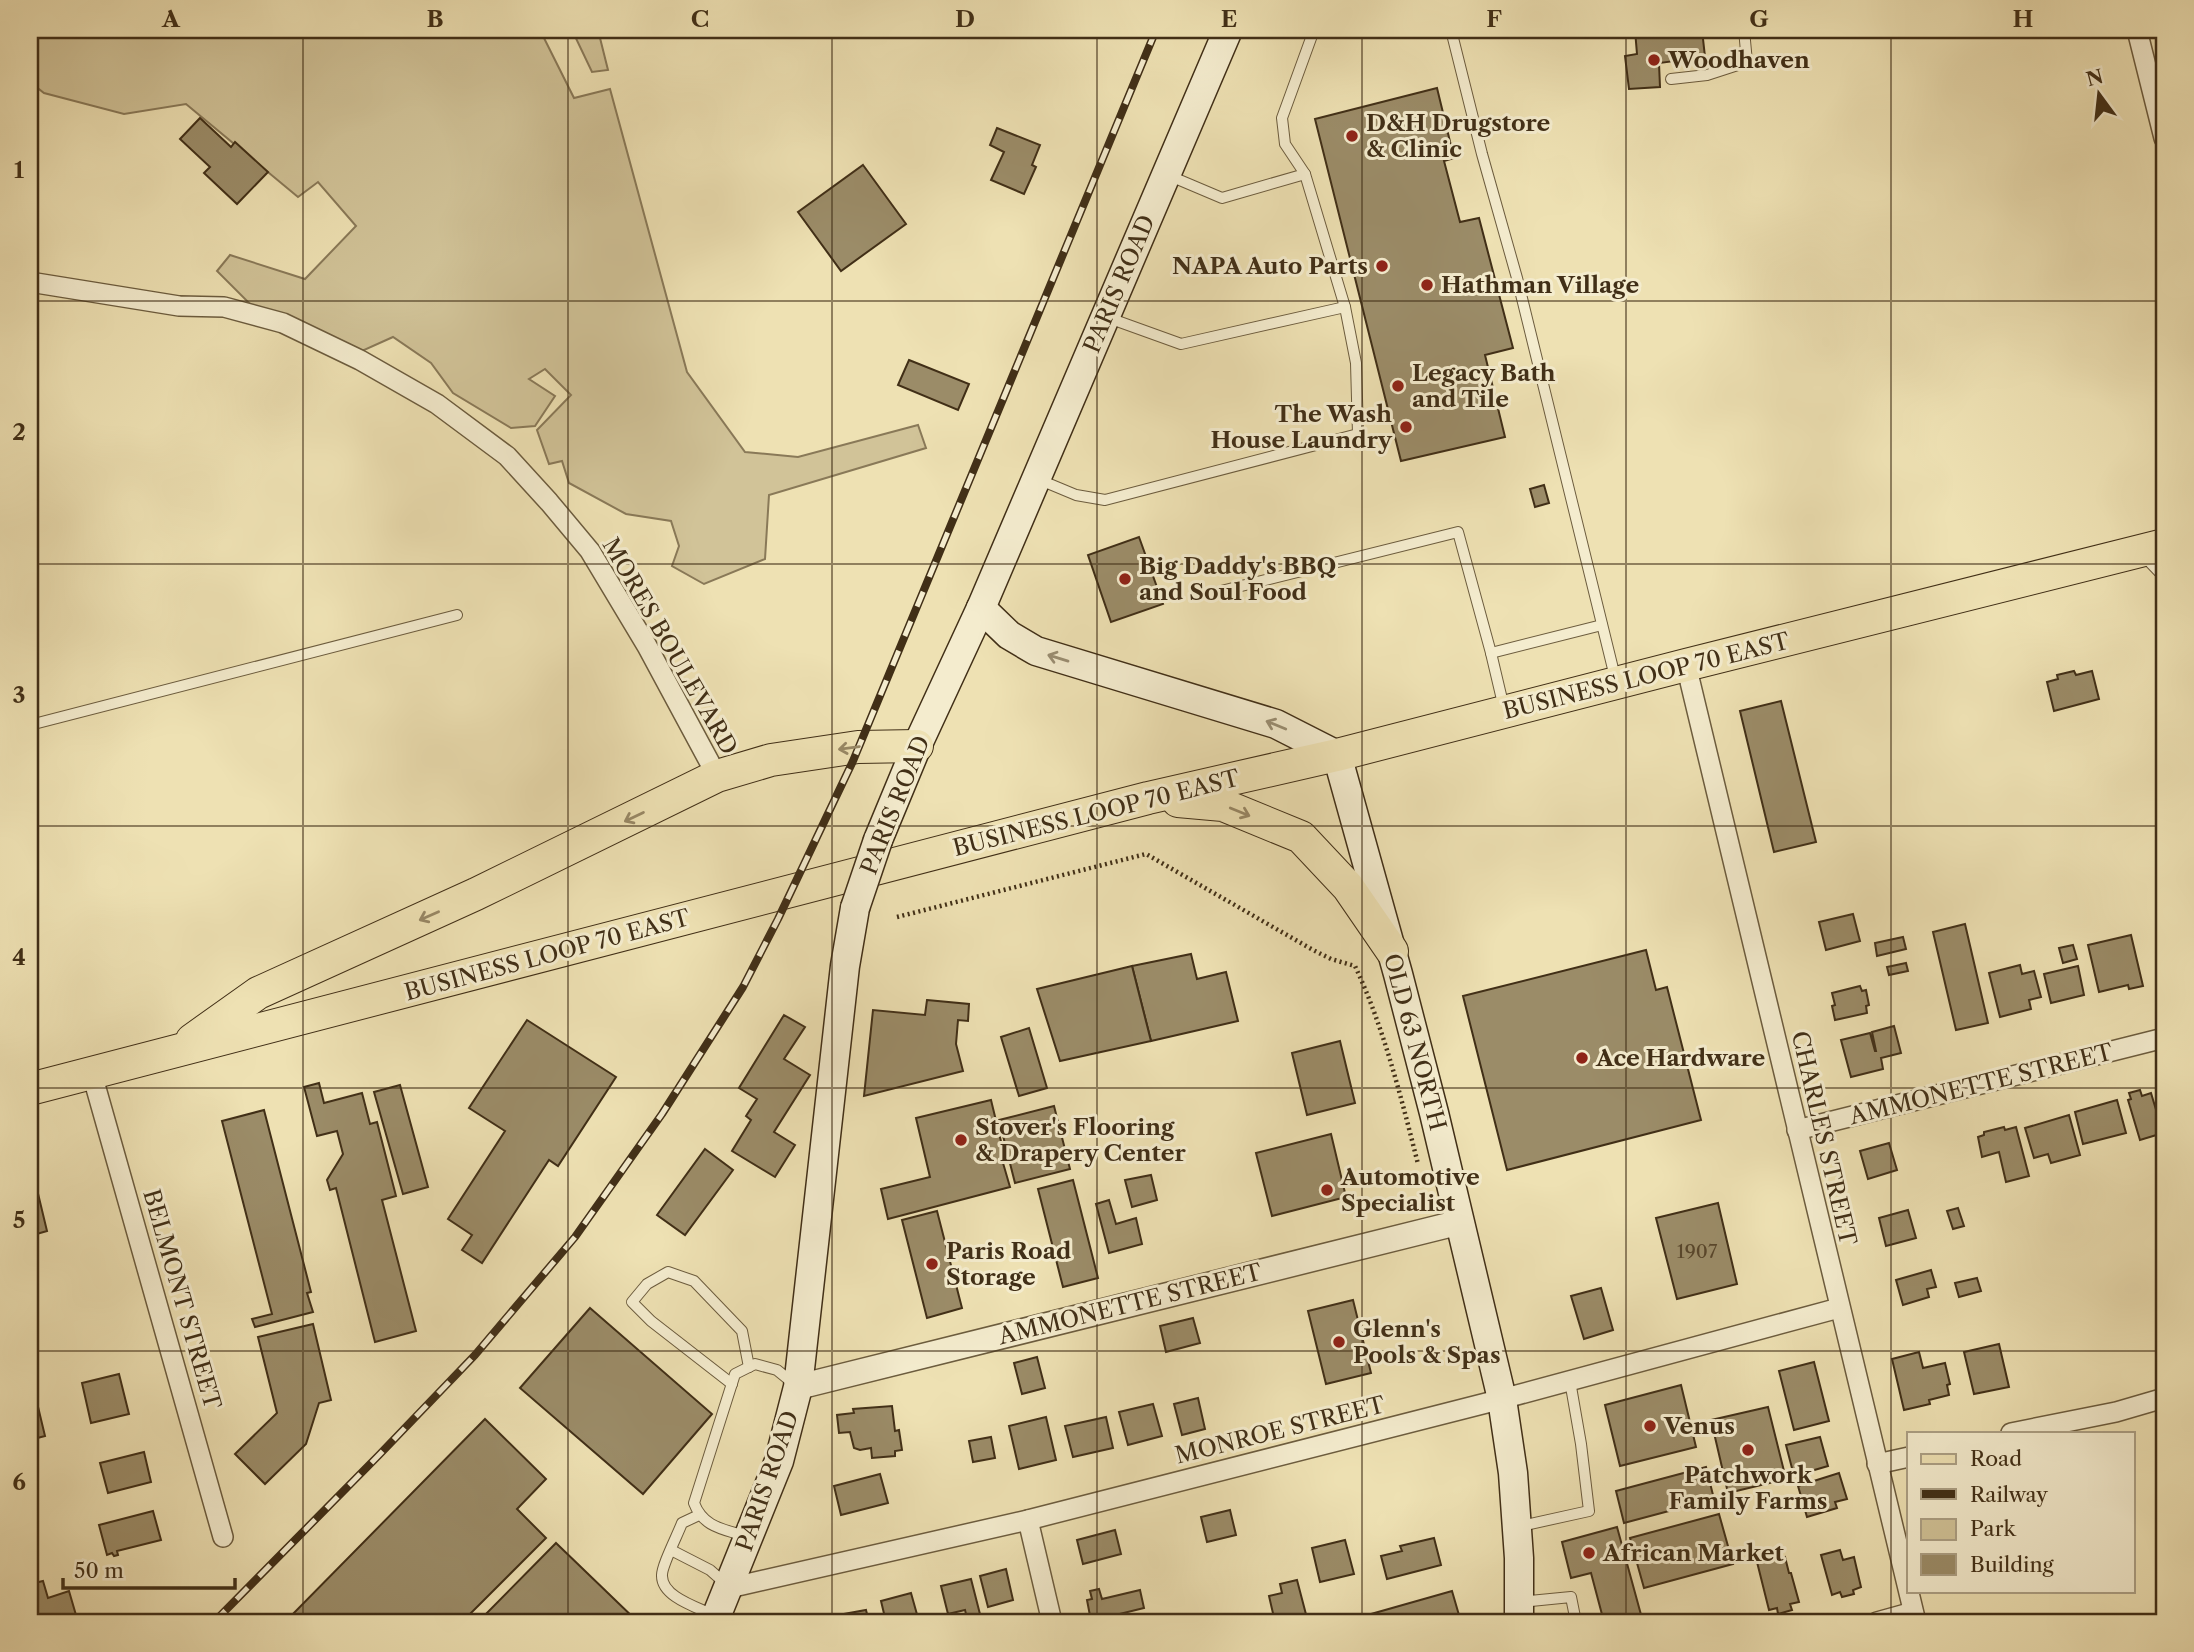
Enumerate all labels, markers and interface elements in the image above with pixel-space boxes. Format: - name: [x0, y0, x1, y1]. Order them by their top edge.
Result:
- text: A: [161, 5, 181, 33]
- text: B: [426, 5, 444, 33]
- text: C: [691, 5, 709, 33]
- text: D: [955, 5, 975, 33]
- text: E: [1221, 5, 1237, 33]
- text: F: [1486, 5, 1502, 33]
- text: G: [1749, 5, 1769, 33]
- text: H: [2013, 5, 2034, 33]
- place label: Woodhaven: [1667, 46, 1810, 74]
- marker: Woodhaven: [1646, 52, 1662, 68]
- north arrow: [2064, 60, 2134, 130]
- text: N: [2084, 65, 2106, 91]
- place label: D&H Drugstore & Clinic: [1366, 109, 1551, 163]
- marker: D&H Drugstore & Clinic: [1344, 128, 1360, 144]
- text: 1: [14, 156, 25, 184]
- street label: PARIS ROAD: [1077, 211, 1161, 357]
- place label: NAPA Auto Parts: [1172, 252, 1368, 280]
- marker: NAPA Auto Parts: [1374, 258, 1390, 274]
- place label: Hathman Village: [1441, 271, 1639, 299]
- marker: Hathman Village: [1419, 277, 1435, 293]
- place label: Legacy Bath and Tile: [1412, 359, 1556, 413]
- marker: Legacy Bath and Tile: [1390, 378, 1406, 394]
- place label: The Wash House Laundry: [1211, 400, 1393, 454]
- text: 2: [12, 418, 26, 446]
- marker: The Wash House Laundry: [1398, 419, 1414, 435]
- street label: MORES BOULEVARD: [597, 533, 743, 759]
- place label: Big Daddy's BBQ and Soul Food: [1139, 552, 1336, 606]
- marker: Big Daddy's BBQ and Soul Food: [1117, 571, 1133, 587]
- street label: BUSINESS LOOP 70 EAST: [1500, 627, 1793, 725]
- one-way arrow: [1048, 651, 1070, 663]
- text: 3: [13, 681, 26, 709]
- one-way arrow: [1265, 717, 1287, 730]
- street label: PARIS ROAD: [854, 732, 936, 878]
- one-way arrow: [838, 742, 861, 755]
- street label: BUSINESS LOOP 70 EAST: [950, 764, 1243, 862]
- one-way arrow: [1228, 806, 1250, 819]
- one-way arrow: [624, 811, 645, 824]
- street label: BUSINESS LOOP 70 EAST: [401, 903, 693, 1007]
- one-way arrow: [419, 909, 440, 923]
- text: 4: [12, 943, 26, 971]
- street label: OLD 63 NORTH: [1378, 950, 1452, 1134]
- street label: CHARLES STREET: [1786, 1028, 1862, 1249]
- street label: AMMONETTE STREET: [1846, 1038, 2116, 1131]
- place label: Ace Hardware: [1595, 1044, 1766, 1072]
- marker: Ace Hardware: [1574, 1050, 1590, 1066]
- place label: Stover's Flooring & Drapery Center: [975, 1113, 1186, 1167]
- marker: Stover's Flooring & Drapery Center: [953, 1132, 969, 1148]
- place label: Automotive Specialist: [1340, 1163, 1480, 1217]
- marker: Automotive Specialist: [1319, 1182, 1335, 1198]
- street label: BELMONT STREET: [137, 1186, 227, 1413]
- text: 5: [13, 1206, 25, 1234]
- place label: Paris Road Storage: [946, 1237, 1072, 1291]
- house number: 1907: [1677, 1240, 1718, 1263]
- marker: Paris Road Storage: [924, 1256, 940, 1272]
- street label: AMMONETTE STREET: [995, 1258, 1265, 1351]
- place label: Glenn's Pools & Spas: [1353, 1315, 1501, 1369]
- marker: Glenn's Pools & Spas: [1331, 1334, 1347, 1350]
- street label: MONROE STREET: [1172, 1390, 1388, 1470]
- street label: PARIS ROAD: [730, 1407, 804, 1555]
- place label: Venus: [1663, 1412, 1735, 1440]
- marker: Venus: [1642, 1418, 1658, 1434]
- legend: [1907, 1432, 2134, 1592]
- marker: Patchwork Family Farms: [1740, 1442, 1756, 1458]
- text: Road: [1970, 1446, 2022, 1471]
- place label: Patchwork Family Farms: [1668, 1461, 1828, 1515]
- text: 6: [12, 1468, 26, 1496]
- text: Railway: [1970, 1482, 2048, 1507]
- text: Park: [1970, 1516, 2016, 1541]
- place label: African Market: [1602, 1539, 1784, 1567]
- marker: African Market: [1581, 1545, 1597, 1561]
- scale bar: [63, 1547, 234, 1591]
- text: Building: [1970, 1552, 2055, 1577]
- text: 50 m: [74, 1558, 124, 1583]

